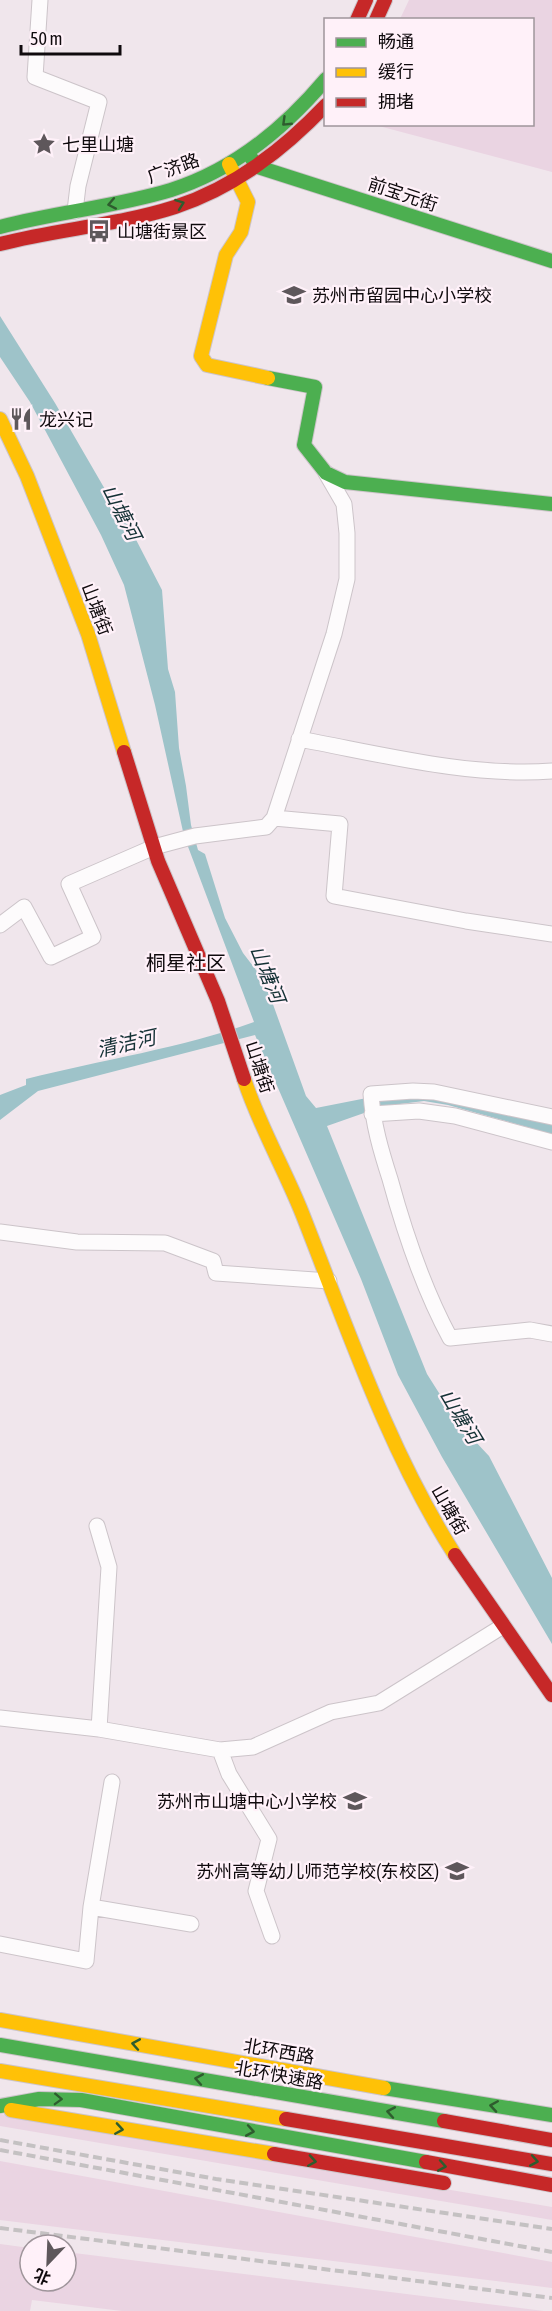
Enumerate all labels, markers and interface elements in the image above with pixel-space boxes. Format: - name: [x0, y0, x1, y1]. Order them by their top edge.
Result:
- scale bar: [21, 18, 120, 56]
- legend: [324, 18, 534, 126]
- text: 50 m: [30, 28, 62, 49]
- text: 畅通: [378, 31, 414, 52]
- text: 缓行: [378, 61, 414, 82]
- text: 拥堵: [378, 91, 414, 112]
- one-way arrow: [282, 115, 293, 126]
- place icon: 七里山塘: [31, 131, 57, 157]
- place label: 七里山塘: [62, 134, 134, 155]
- street label: 广济路: [144, 149, 202, 187]
- street label: 前宝元街: [366, 173, 440, 215]
- one-way arrow: [108, 197, 118, 210]
- one-way arrow: [174, 198, 185, 211]
- bus stop icon: 山塘街景区: [86, 218, 112, 244]
- place label: 山塘街景区: [117, 221, 207, 242]
- school or university icon: 苏州市留园中心小学校: [281, 282, 307, 308]
- place label: 苏州市留园中心小学校: [312, 285, 492, 306]
- restaurant icon: 龙兴记: [8, 406, 34, 432]
- place label: 龙兴记: [39, 409, 93, 430]
- water label: 山塘河: [98, 480, 148, 548]
- street label: 山塘街: [78, 580, 116, 638]
- water label: 山塘河: [246, 942, 291, 1010]
- district label: 桐星社区: [146, 951, 226, 974]
- water label: 清洁河: [94, 1024, 162, 1061]
- street label: 山塘街: [242, 1038, 278, 1096]
- water label: 山塘河: [436, 1384, 488, 1451]
- street label: 山塘街: [427, 1481, 473, 1539]
- school or university icon: 苏州市山塘中心小学校: [342, 1788, 368, 1814]
- place label: 苏州市山塘中心小学校: [157, 1791, 337, 1812]
- school or university icon: 苏州高等幼儿师范学校(东校区): [444, 1858, 470, 1884]
- place label: 苏州高等幼儿师范学校(东校区): [196, 1861, 439, 1882]
- street label: 北环西路: [242, 2034, 316, 2068]
- one-way arrow: [132, 2038, 142, 2051]
- street label: 北环快速路: [233, 2057, 325, 2093]
- one-way arrow: [194, 2073, 204, 2086]
- one-way arrow: [53, 2093, 62, 2106]
- one-way arrow: [489, 2101, 499, 2113]
- one-way arrow: [386, 2106, 396, 2119]
- one-way arrow: [114, 2122, 124, 2135]
- one-way arrow: [245, 2124, 255, 2137]
- one-way arrow: [306, 2154, 316, 2167]
- one-way arrow: [529, 2154, 539, 2166]
- one-way arrow: [437, 2159, 447, 2172]
- north arrow: [18, 2233, 78, 2293]
- text: 北: [31, 2265, 53, 2288]

